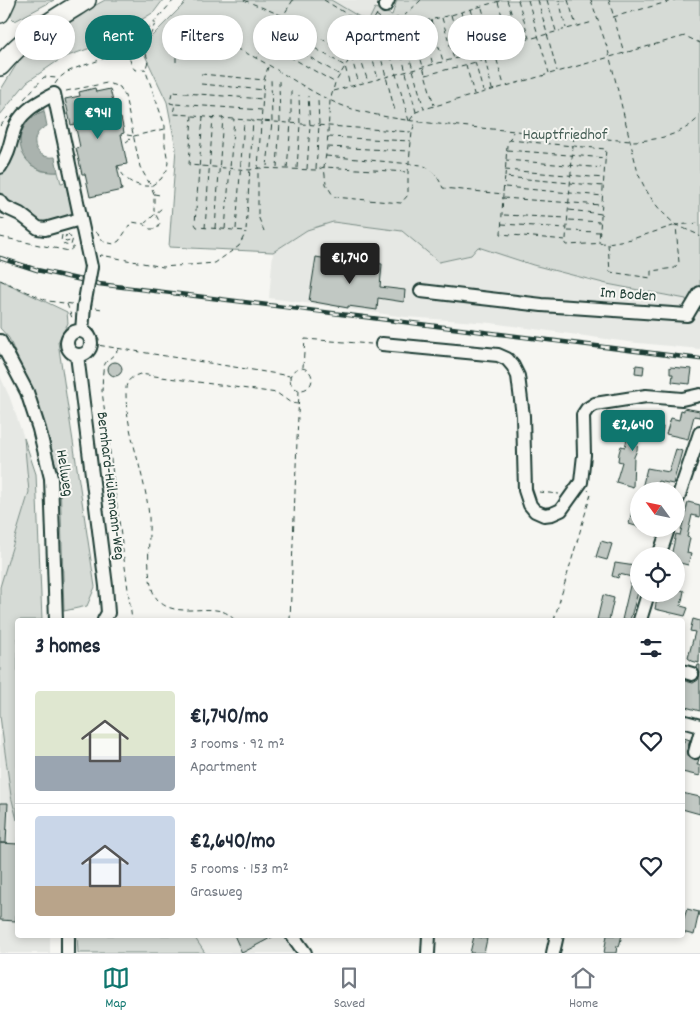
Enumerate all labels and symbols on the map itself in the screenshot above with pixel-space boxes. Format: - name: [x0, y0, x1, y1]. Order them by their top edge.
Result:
- pin: €941: [68, 98, 128, 140]
- park label: Hauptfriedhof: [523, 124, 608, 147]
- pin: €1,740: [309, 242, 391, 285]
- street label: Im Boden: [599, 282, 657, 308]
- street label: Bernhard-Hülsmann-Weg: [89, 410, 131, 562]
- pin: €2,640: [592, 410, 674, 452]
- street label: Hellweg: [49, 448, 79, 498]
- north arrow: [630, 482, 685, 538]

